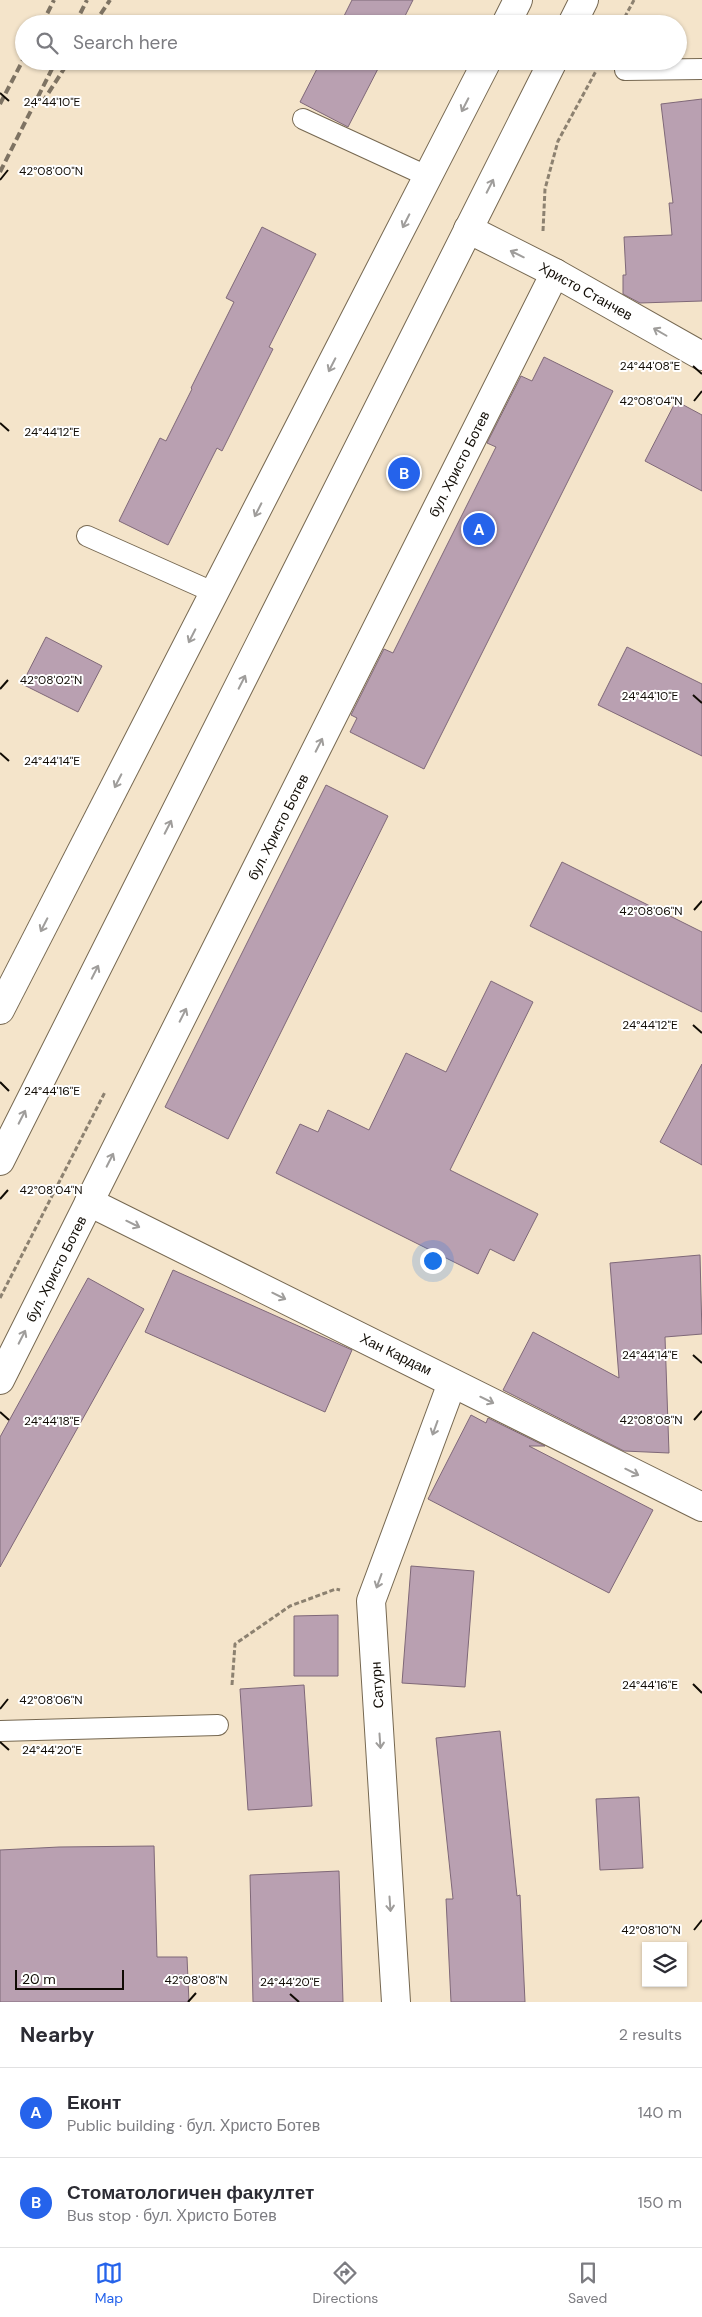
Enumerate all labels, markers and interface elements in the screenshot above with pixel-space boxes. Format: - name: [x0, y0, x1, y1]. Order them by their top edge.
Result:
- search box: [15, 15, 687, 70]
- icon: search: [33, 29, 61, 57]
- text: Search here: [73, 30, 178, 55]
- text: 24°44'10"E: [24, 94, 81, 110]
- one-way arrow: [460, 97, 469, 112]
- text: 42°08'00"N: [19, 163, 83, 179]
- one-way arrow: [486, 179, 495, 194]
- one-way arrow: [401, 213, 411, 228]
- one-way arrow: [510, 249, 525, 258]
- street label: Христо Станчев: [536, 258, 636, 324]
- one-way arrow: [653, 326, 667, 336]
- one-way arrow: [327, 357, 336, 372]
- text: 24°44'08"E: [620, 358, 680, 374]
- text: 42°08'04"N: [619, 393, 683, 409]
- street label: бул. Христо Ботев: [424, 408, 494, 520]
- text: 24°44'12"E: [24, 424, 80, 440]
- pin: B: [388, 454, 420, 492]
- one-way arrow: [253, 502, 263, 517]
- pin: A: [463, 510, 495, 548]
- one-way arrow: [187, 629, 197, 644]
- text: 42°08'02"N: [20, 672, 82, 688]
- one-way arrow: [238, 675, 247, 690]
- text: 24°44'10"E: [622, 688, 679, 704]
- one-way arrow: [314, 737, 324, 752]
- text: 24°44'14"E: [24, 753, 80, 769]
- street label: бул. Христо Ботев: [243, 771, 313, 883]
- one-way arrow: [113, 773, 122, 788]
- one-way arrow: [164, 820, 173, 835]
- text: 42°08'06"N: [619, 903, 683, 919]
- one-way arrow: [39, 918, 49, 933]
- one-way arrow: [91, 965, 100, 980]
- one-way arrow: [179, 1008, 188, 1023]
- text: 24°44'12"E: [622, 1017, 678, 1033]
- text: 24°44'16"E: [24, 1083, 80, 1099]
- one-way arrow: [18, 1110, 27, 1125]
- one-way arrow: [106, 1153, 115, 1168]
- text: 42°08'04"N: [19, 1182, 83, 1198]
- street label: бул. Христо Ботев: [21, 1213, 91, 1325]
- one-way arrow: [125, 1220, 140, 1229]
- your location: [420, 1248, 446, 1274]
- one-way arrow: [271, 1291, 286, 1301]
- street label: Хан Кардам: [357, 1329, 435, 1379]
- one-way arrow: [18, 1330, 27, 1345]
- text: 24°44'14"E: [622, 1347, 678, 1363]
- one-way arrow: [479, 1396, 494, 1405]
- text: 42°08'08"N: [619, 1412, 683, 1428]
- text: 24°44'18"E: [24, 1413, 80, 1429]
- one-way arrow: [430, 1420, 439, 1435]
- one-way arrow: [624, 1468, 639, 1477]
- one-way arrow: [374, 1572, 383, 1588]
- street label: Сатурн: [366, 1661, 388, 1709]
- text: 24°44'16"E: [622, 1677, 678, 1693]
- text: 42°08'06"N: [19, 1692, 83, 1708]
- one-way arrow: [376, 1733, 385, 1749]
- text: 24°44'20"E: [22, 1742, 82, 1758]
- one-way arrow: [385, 1895, 395, 1911]
- text: 42°08'10"N: [621, 1922, 681, 1938]
- map controls: [642, 1942, 687, 1987]
- button: layers: [642, 1942, 687, 1987]
- scale bar: [15, 1967, 124, 1990]
- text: 20 m: [22, 1970, 56, 1988]
- text: 42°08'08"N: [164, 1972, 228, 1988]
- text: 24°44'20"E: [260, 1974, 320, 1990]
- text: Nearby: [20, 2021, 94, 2049]
- text: 2 results: [619, 2024, 682, 2045]
- text: Еконт: [67, 2090, 121, 2115]
- text: A: [30, 2102, 42, 2123]
- text: 140 m: [638, 2102, 682, 2123]
- text: Public building · бул. Христо Ботев: [67, 2115, 320, 2136]
- text: Стоматологичен факултет: [67, 2180, 314, 2205]
- text: B: [31, 2192, 41, 2213]
- text: 150 m: [638, 2192, 682, 2213]
- text: Bus stop · бул. Христо Ботев: [67, 2205, 277, 2226]
- tab: Map: [95, 2259, 123, 2307]
- tab: Directions: [313, 2259, 378, 2307]
- tab: Saved: [568, 2259, 607, 2307]

